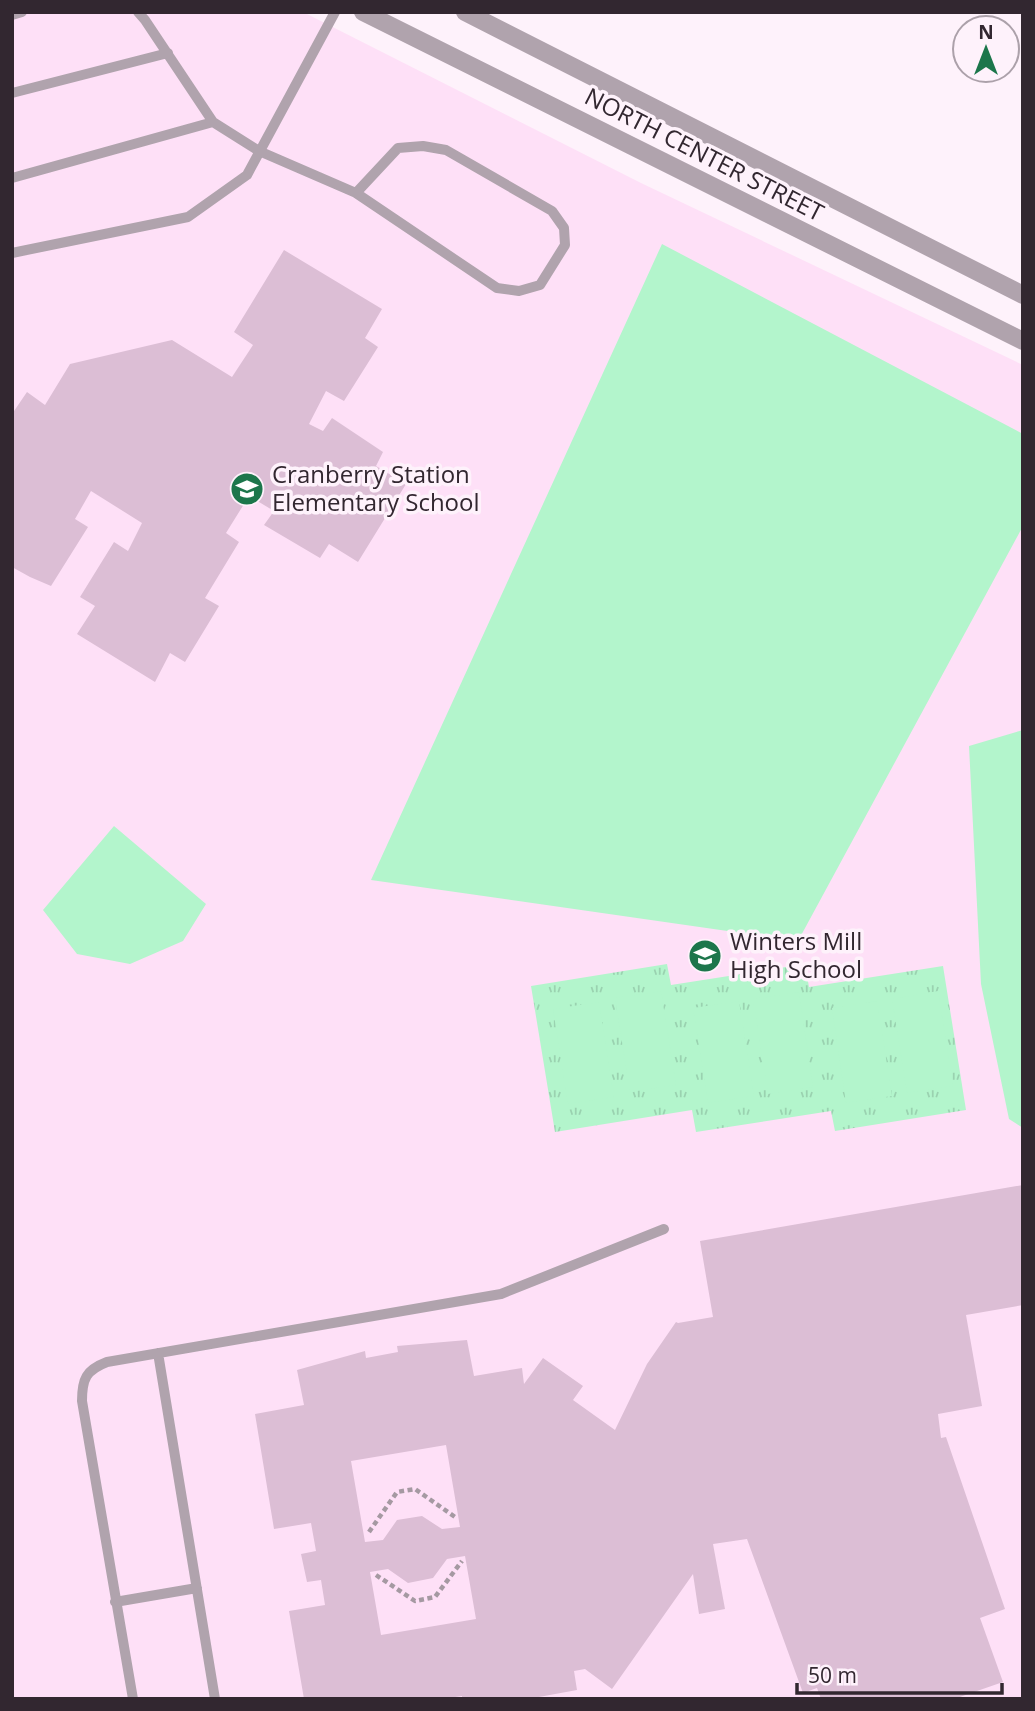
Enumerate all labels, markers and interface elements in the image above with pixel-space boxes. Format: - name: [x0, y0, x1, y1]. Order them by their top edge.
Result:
- north arrow: [951, 14, 1021, 84]
- text: N: [978, 19, 994, 45]
- street label: NORTH CENTER STREET: [580, 79, 830, 228]
- place label: Cranberry Station Elementary School: [272, 457, 480, 518]
- school or university icon: Cranberry Station Elementary School: [228, 470, 266, 508]
- place label: Winters Mill High School: [730, 924, 862, 985]
- school or university icon: Winters Mill High School: [686, 937, 724, 975]
- scale bar: [797, 1652, 1002, 1696]
- text: 50 m: [808, 1661, 857, 1689]

